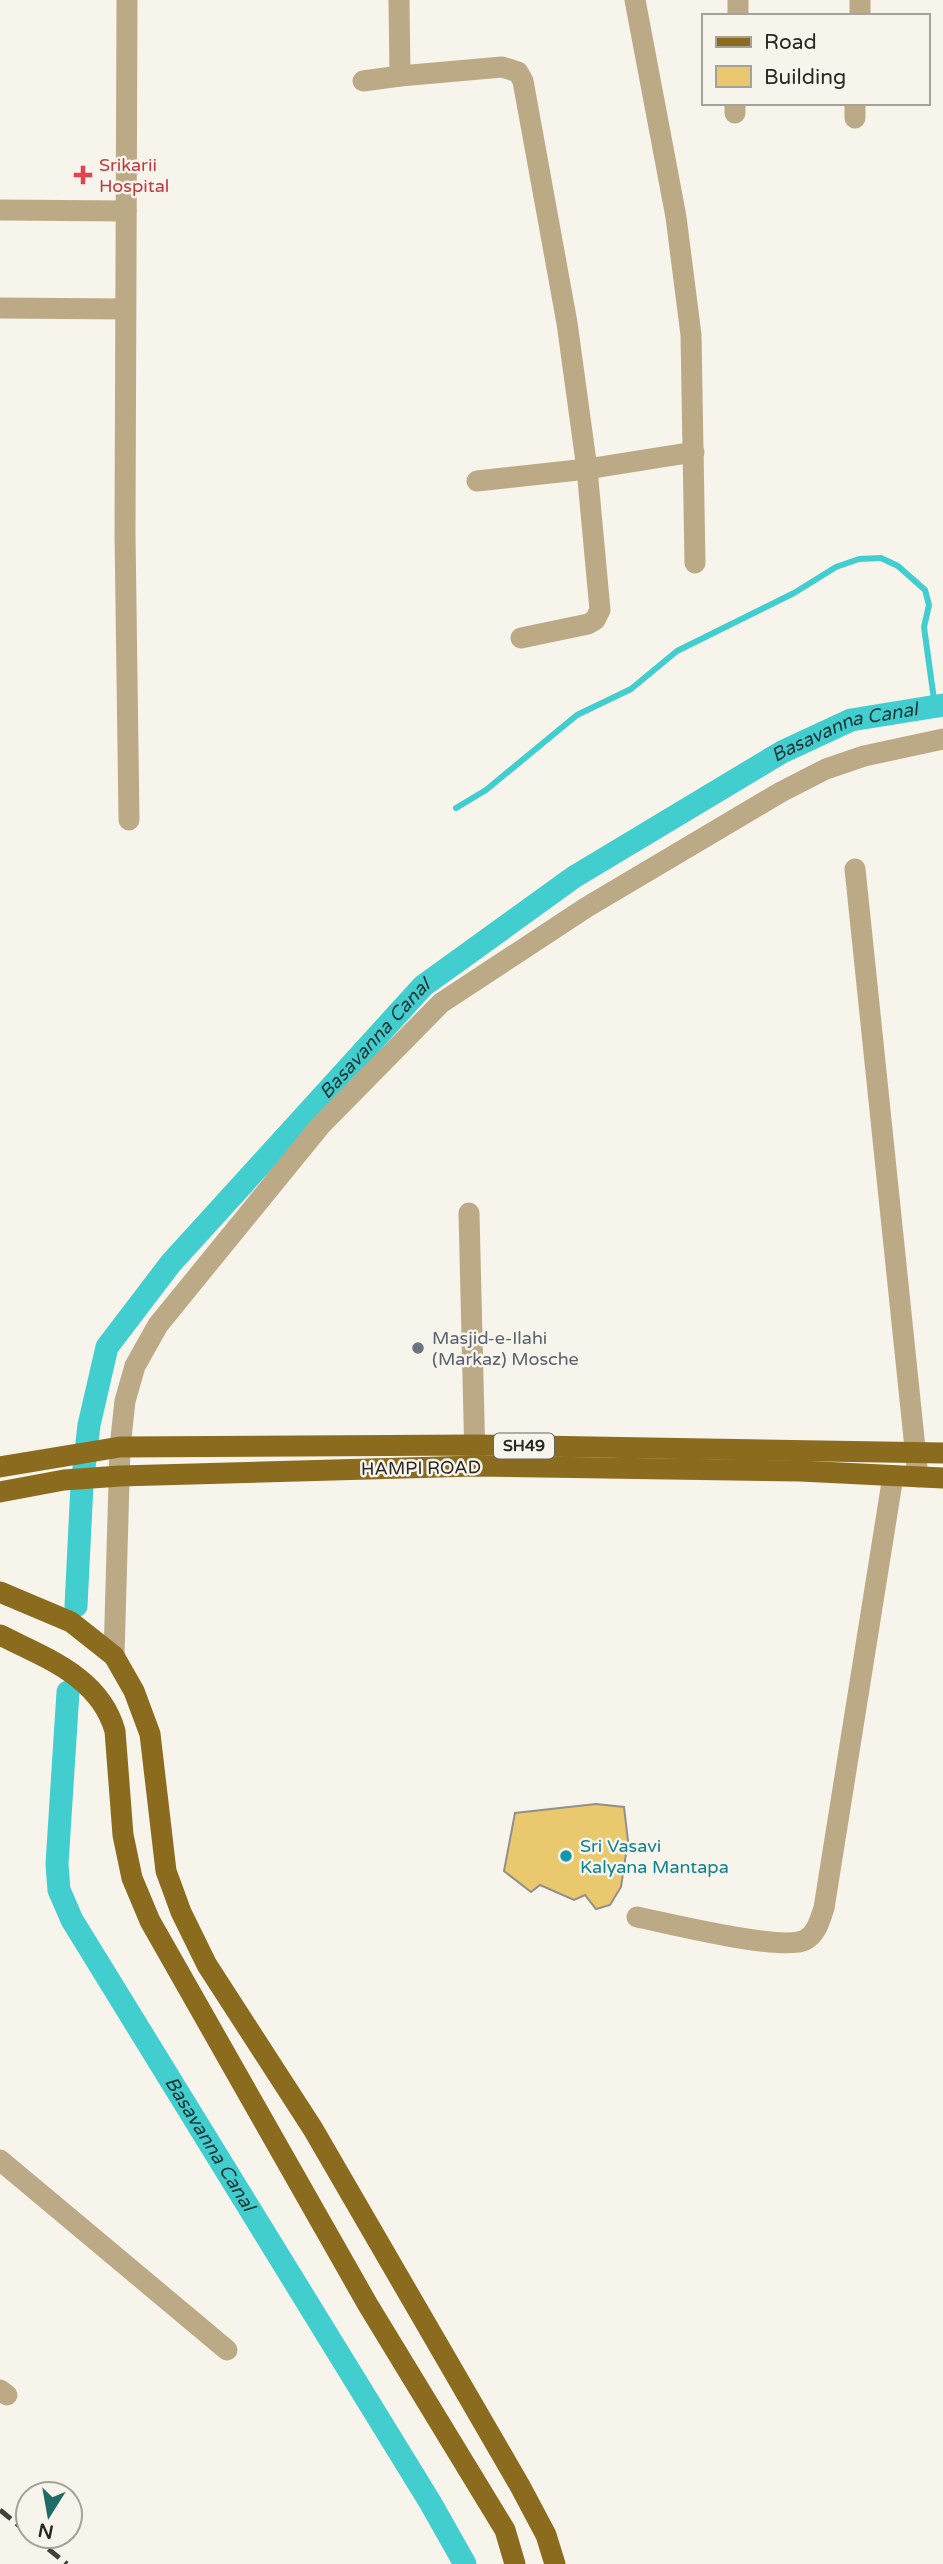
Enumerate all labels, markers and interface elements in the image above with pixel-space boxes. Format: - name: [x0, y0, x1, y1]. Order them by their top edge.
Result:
- legend: [702, 14, 929, 105]
- text: Road: [764, 30, 817, 55]
- text: Building: [764, 65, 846, 90]
- place label: Srikarii Hospital: [99, 154, 169, 197]
- marker: Srikarii Hospital: [73, 165, 93, 185]
- water label: Basavanna Canal: [767, 698, 921, 767]
- water label: Basavanna Canal: [315, 973, 436, 1103]
- place label: Masjid-e-Ilahi (Markaz) Mosche: [432, 1327, 579, 1370]
- marker: Masjid-e-Ilahi (Markaz) Mosche: [410, 1340, 426, 1356]
- road number: SH49: [494, 1434, 554, 1458]
- street label: HAMPI ROAD: [361, 1456, 481, 1480]
- place label: Sri Vasavi Kalyana Mantapa: [580, 1835, 729, 1878]
- marker: Sri Vasavi Kalyana Mantapa: [558, 1848, 574, 1864]
- water label: Basavanna Canal: [160, 2073, 261, 2217]
- north arrow: [14, 2480, 84, 2550]
- text: N: [36, 2518, 56, 2543]

